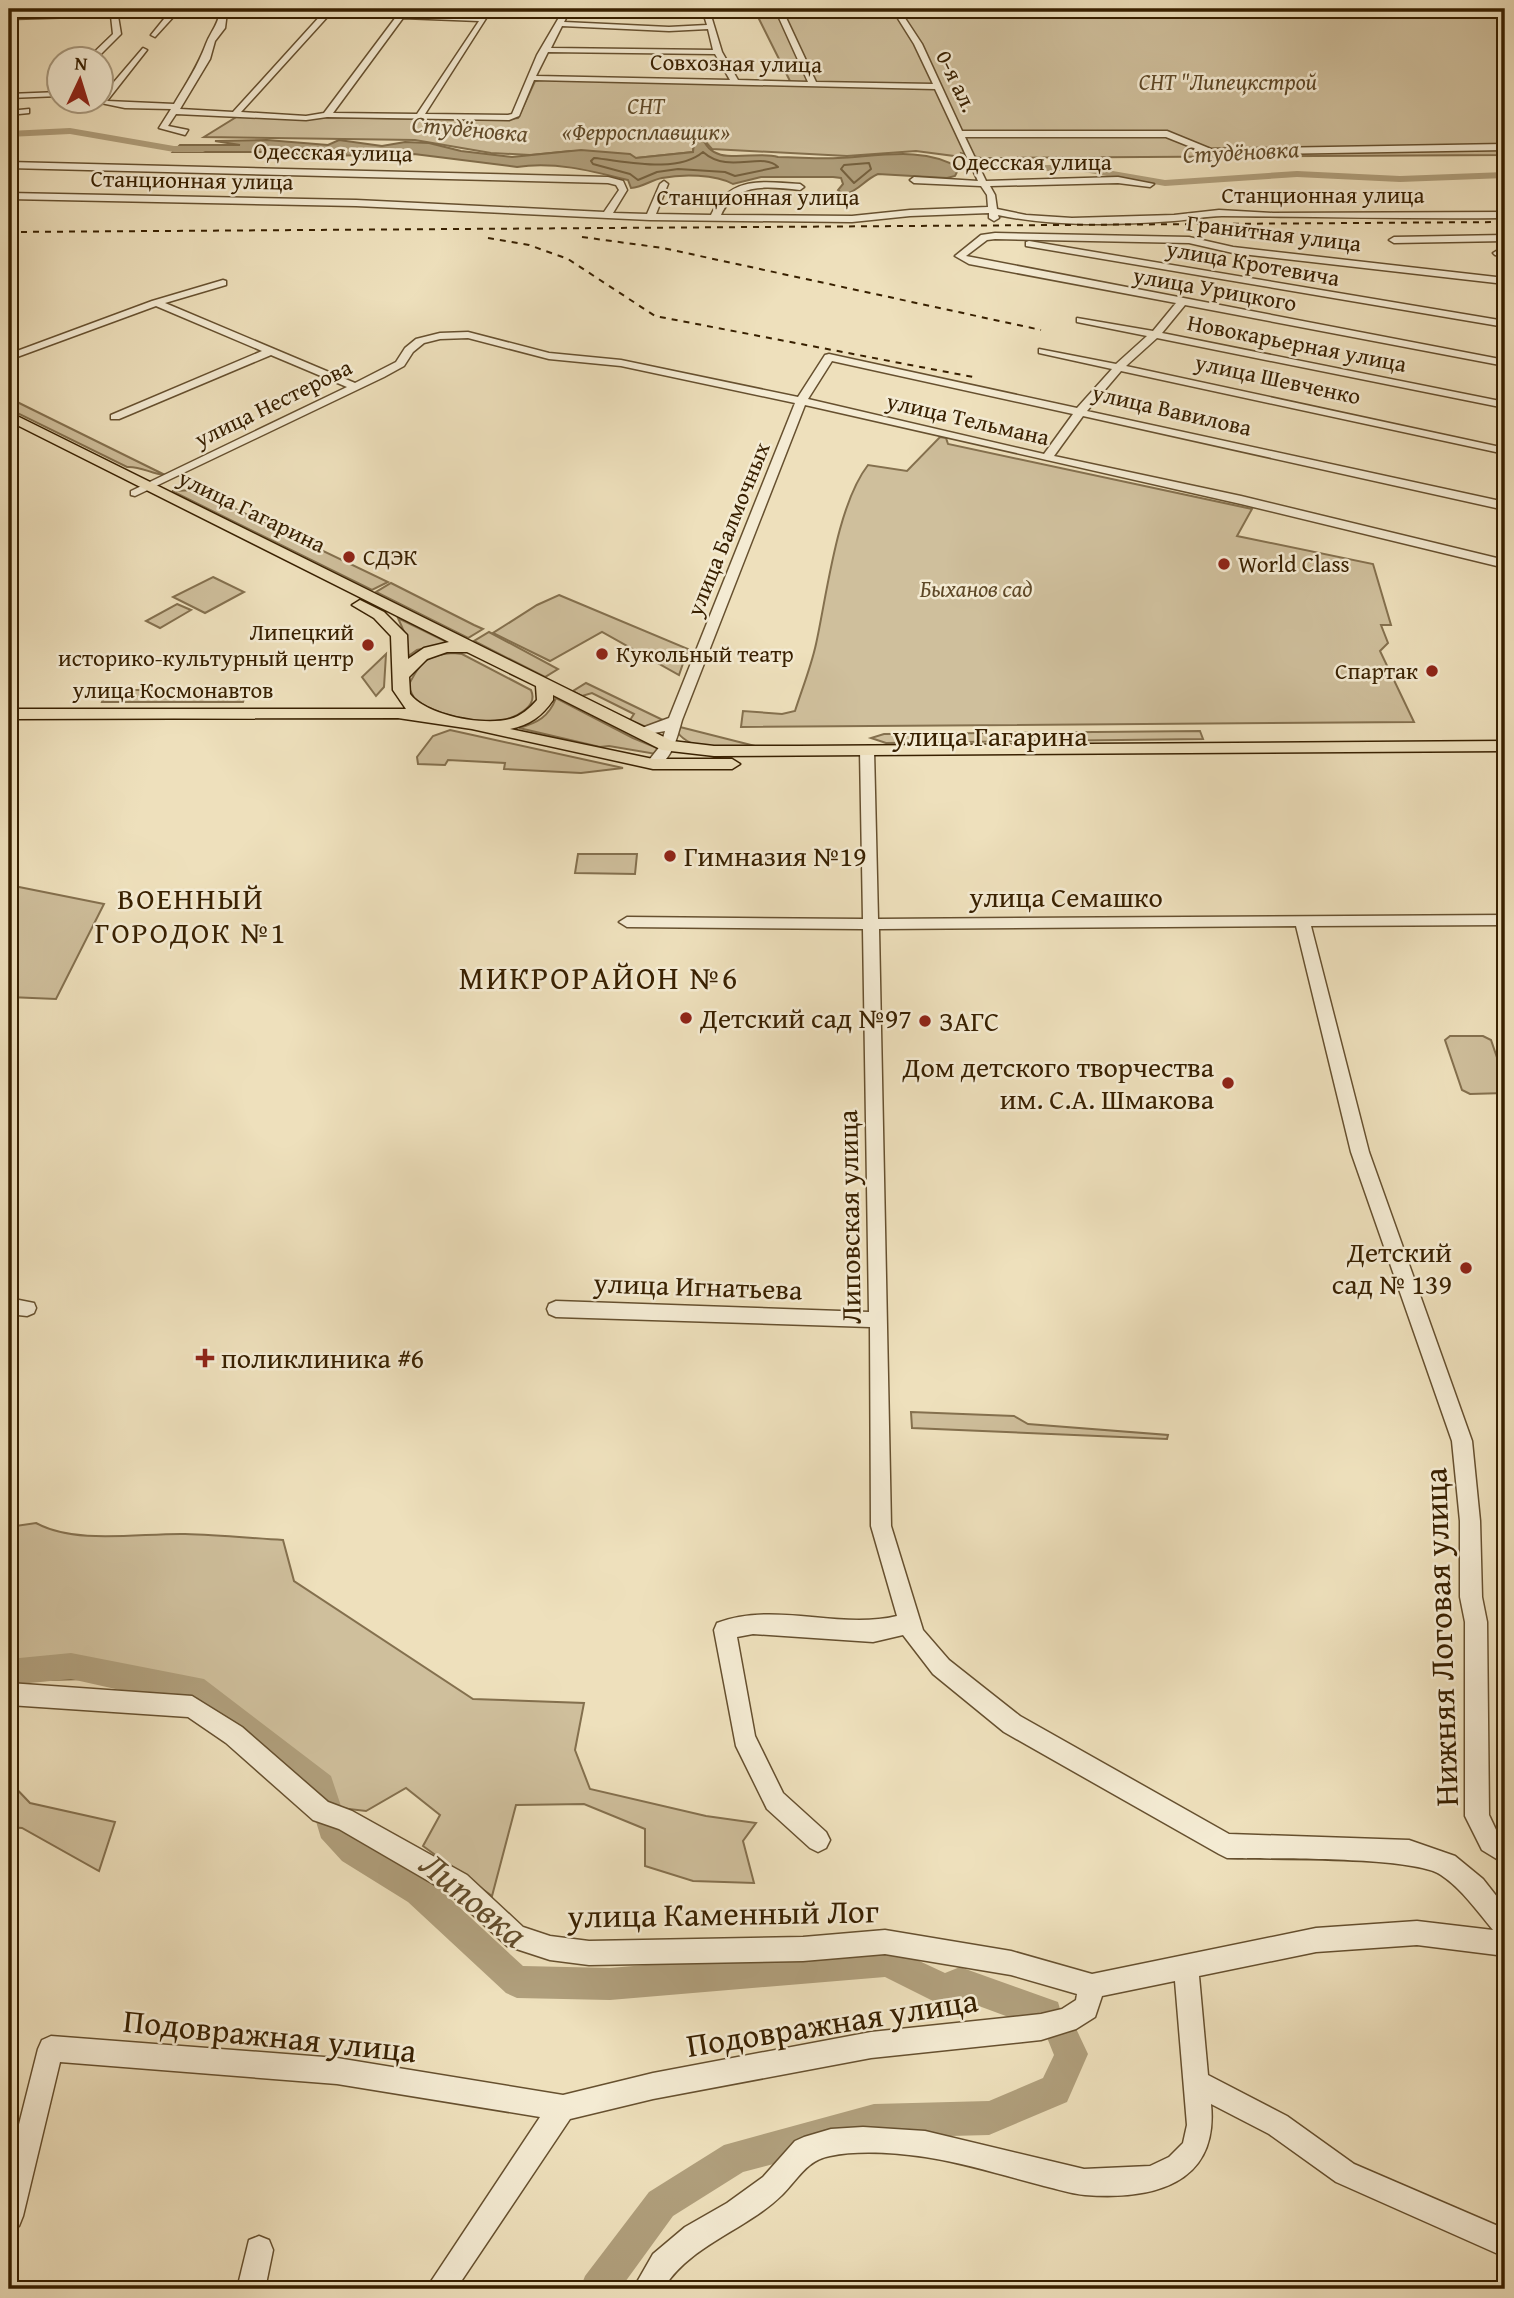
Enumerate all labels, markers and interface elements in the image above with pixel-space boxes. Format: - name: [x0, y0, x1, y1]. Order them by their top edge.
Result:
- street label: 0-я ал.: [928, 44, 986, 117]
- street label: Совхозная улица: [650, 45, 822, 80]
- north arrow: [46, 46, 116, 116]
- text: N: [74, 49, 89, 77]
- park label: СНТ "Липецкстрой: [1139, 65, 1318, 98]
- park label: СНТ «Ферросплавщик»: [562, 89, 730, 148]
- water label: Студёновка: [411, 106, 530, 151]
- water label: Студёновка: [1182, 131, 1300, 172]
- street label: Одесская улица: [253, 134, 413, 169]
- street label: Одесская улица: [952, 145, 1112, 178]
- street label: Станционная улица: [90, 161, 294, 198]
- street label: Станционная улица: [1222, 178, 1424, 211]
- street label: Станционная улица: [657, 180, 859, 213]
- street label: Гранитная улица: [1185, 205, 1363, 260]
- street label: улица Кротевича: [1163, 231, 1342, 294]
- street label: улица Урицкого: [1130, 258, 1299, 319]
- street label: Новокарьерная улица: [1185, 305, 1410, 380]
- street label: улица Шевченко: [1191, 345, 1364, 412]
- street label: улица Нестерова: [188, 350, 357, 455]
- street label: улица Вавилова: [1088, 375, 1255, 444]
- street label: улица Тельмана: [883, 384, 1053, 453]
- street label: улица Балмочных: [677, 436, 778, 622]
- street label: улица Гагарина: [172, 460, 332, 561]
- place label: СДЭК: [363, 540, 417, 573]
- place label: World Class: [1238, 547, 1350, 580]
- marker: СДЭК: [341, 549, 357, 565]
- marker: World Class: [1216, 556, 1232, 572]
- park label: Быханов сад: [920, 572, 1032, 605]
- place label: Липецкий историко-культурный центр: [58, 615, 354, 674]
- marker: Липецкий историко-культурный центр: [360, 637, 376, 653]
- place label: Кукольный театр: [616, 637, 794, 670]
- marker: Кукольный театр: [594, 646, 610, 662]
- place label: Спартак: [1335, 654, 1418, 687]
- marker: Спартак: [1424, 663, 1440, 679]
- street label: улица Космонавтов: [72, 673, 273, 706]
- street label: улица Гагарина: [891, 715, 1088, 756]
- place label: Гимназия №19: [684, 835, 866, 876]
- marker: Гимназия №19: [662, 848, 678, 864]
- district label: ВОЕННЫЙ ГОРОДОК №1: [95, 876, 287, 954]
- street label: улица Семашко: [968, 876, 1163, 917]
- district label: МИКРОРАЙОН №6: [459, 954, 739, 1001]
- place label: Детский сад №97: [699, 997, 912, 1038]
- place label: ЗАГС: [939, 1000, 999, 1041]
- marker: Детский сад №97: [678, 1010, 694, 1026]
- marker: ЗАГС: [917, 1013, 933, 1029]
- place label: Дом детского творчества им. С.А. Шмакова: [902, 1046, 1215, 1119]
- marker: Дом детского творчества им. С.А. Шмакова: [1220, 1075, 1236, 1091]
- street label: Липовская улица: [826, 1109, 871, 1325]
- place label: Детский сад № 139: [1332, 1231, 1452, 1304]
- marker: Детский сад № 139: [1458, 1260, 1474, 1276]
- street label: улица Игнатьева: [592, 1261, 804, 1310]
- place label: поликлиника #6: [221, 1337, 424, 1378]
- marker: поликлиника #6: [195, 1348, 215, 1368]
- street label: Нижняя Логовая улица: [1410, 1466, 1470, 1807]
- water label: Липовка: [408, 1837, 540, 1960]
- street label: улица Каменный Лог: [566, 1886, 879, 1940]
- street label: Подовражная улица: [683, 1975, 982, 2069]
- street label: Подовражная улица: [121, 1996, 419, 2074]

